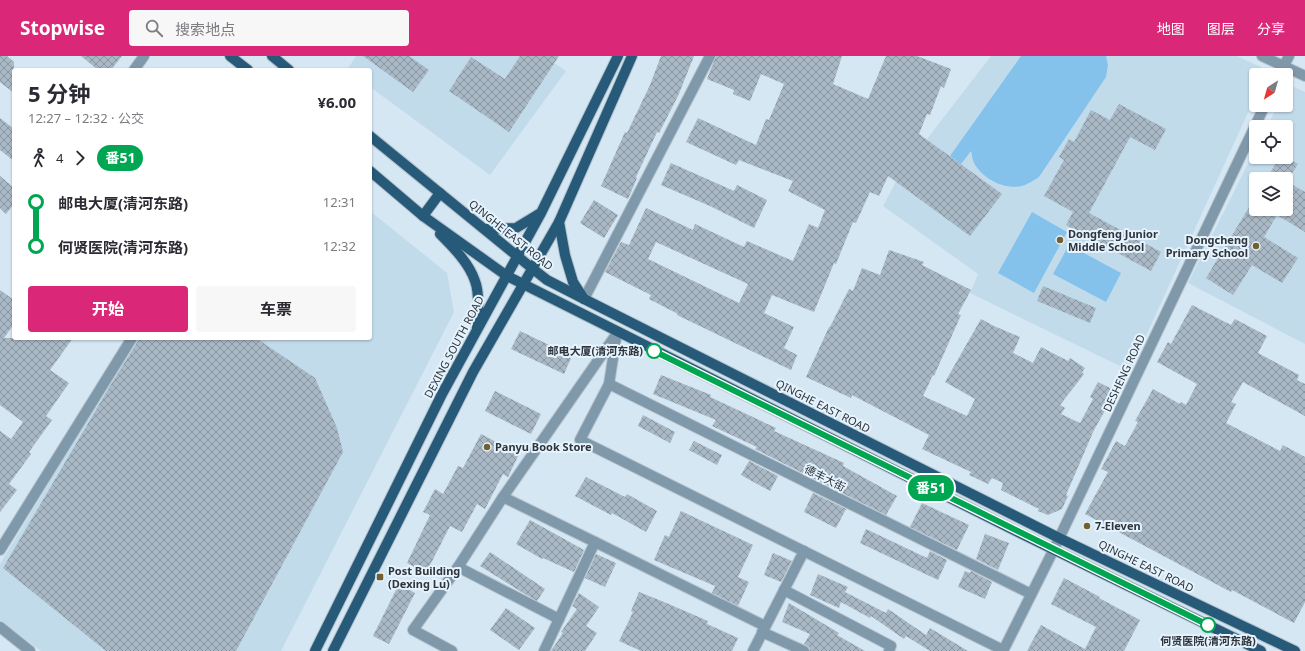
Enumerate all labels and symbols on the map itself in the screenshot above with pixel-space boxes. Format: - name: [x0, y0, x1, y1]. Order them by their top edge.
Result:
- north arrow: [1249, 68, 1293, 112]
- street label: QINGHE EAST ROAD: [466, 196, 557, 273]
- place label: Dongfeng Junior Middle School: [1068, 226, 1158, 254]
- place label: Dongcheng Primary School: [1166, 232, 1248, 260]
- marker: Dongfeng Junior Middle School: [1055, 235, 1065, 245]
- marker: Dongcheng Primary School: [1251, 241, 1261, 251]
- street label: DEXING SOUTH ROAD: [420, 293, 487, 400]
- street label: DESHENG ROAD: [1099, 332, 1148, 414]
- place label: 邮电大厦(清河东路): [548, 343, 643, 358]
- marker: 邮电大厦(清河东路): [646, 343, 662, 359]
- street label: QINGHE EAST ROAD: [773, 375, 873, 436]
- place label: Panyu Book Store: [495, 439, 592, 454]
- marker: Panyu Book Store: [482, 442, 492, 452]
- street label: 德丰大街: [802, 461, 848, 494]
- line badge: 番51: [908, 475, 954, 501]
- place label: 7-Eleven: [1095, 518, 1141, 533]
- marker: 7-Eleven: [1082, 521, 1092, 531]
- street label: QINGHE EAST ROAD: [1096, 536, 1196, 595]
- place label: Post Building (Dexing Lu): [388, 563, 460, 591]
- marker: Post Building (Dexing Lu): [375, 572, 385, 582]
- marker: 何贤医院(清河东路): [1200, 617, 1216, 633]
- place label: 何贤医院(清河东路): [1160, 633, 1256, 648]

